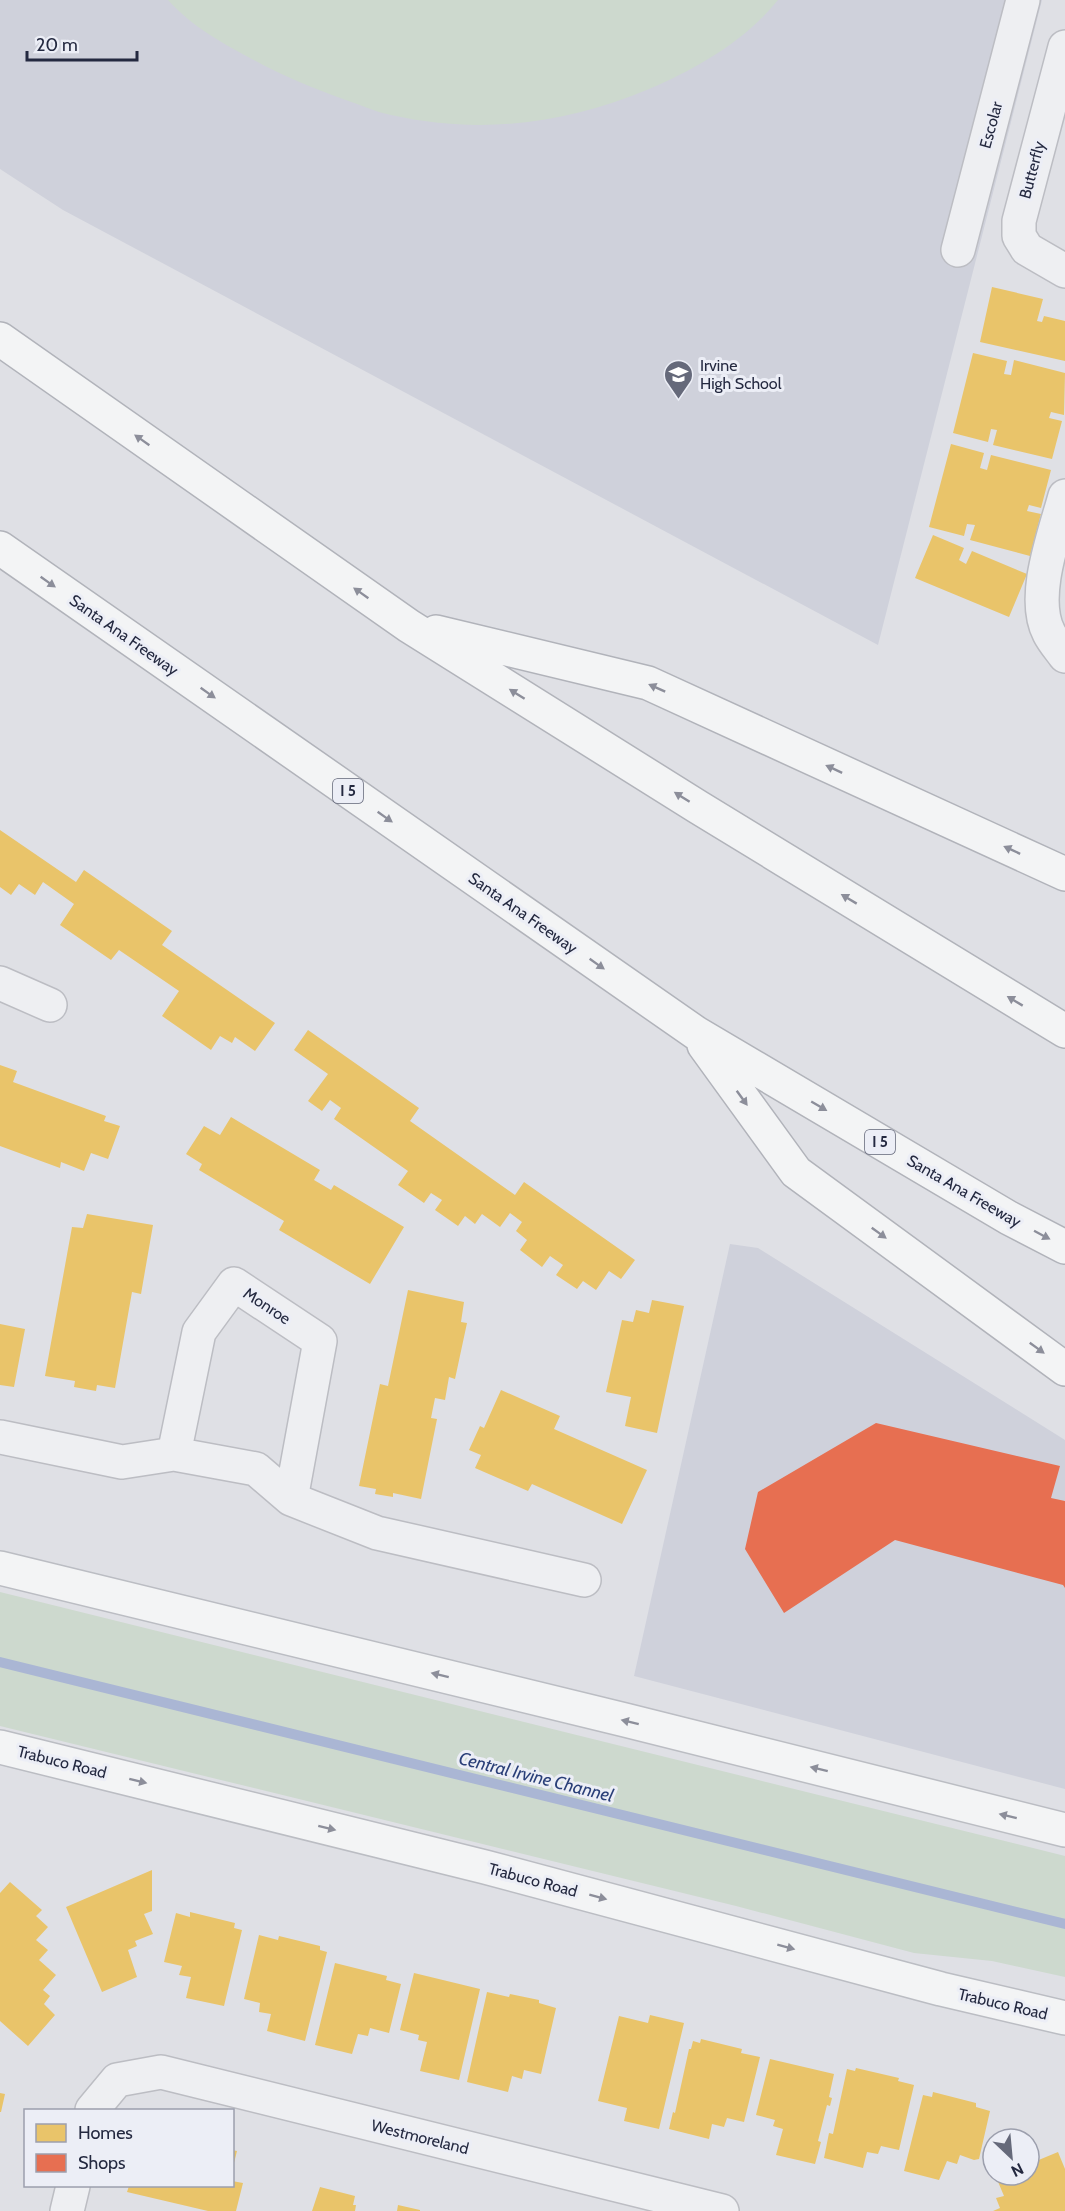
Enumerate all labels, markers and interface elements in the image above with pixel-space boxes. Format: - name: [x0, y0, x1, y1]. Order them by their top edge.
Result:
- scale bar: [27, 24, 136, 62]
- text: 20 m: [36, 34, 78, 56]
- street label: Escolar: [976, 99, 1007, 151]
- street label: Butterfly: [1015, 139, 1049, 201]
- place label: Irvine High School: [700, 356, 782, 393]
- school or university icon: Irvine High School: [663, 358, 695, 400]
- one-way arrow: [135, 434, 151, 446]
- one-way arrow: [40, 576, 56, 587]
- one-way arrow: [354, 587, 370, 599]
- street label: Santa Ana Freeway: [66, 590, 182, 680]
- one-way arrow: [648, 682, 666, 692]
- one-way arrow: [200, 687, 216, 698]
- one-way arrow: [509, 688, 525, 699]
- one-way arrow: [826, 764, 843, 773]
- road number: I 5: [333, 779, 363, 803]
- one-way arrow: [674, 792, 690, 803]
- one-way arrow: [377, 811, 393, 823]
- one-way arrow: [1003, 845, 1020, 854]
- street label: Santa Ana Freeway: [465, 868, 581, 958]
- one-way arrow: [840, 894, 857, 904]
- one-way arrow: [588, 958, 604, 970]
- one-way arrow: [1007, 995, 1023, 1006]
- one-way arrow: [736, 1091, 748, 1106]
- one-way arrow: [811, 1100, 827, 1111]
- road number: I 5: [865, 1130, 895, 1154]
- street label: Santa Ana Freeway: [904, 1151, 1024, 1231]
- one-way arrow: [872, 1227, 887, 1239]
- one-way arrow: [1034, 1230, 1051, 1240]
- street label: Monroe: [240, 1284, 294, 1328]
- one-way arrow: [1029, 1342, 1044, 1354]
- one-way arrow: [431, 1670, 450, 1680]
- one-way arrow: [621, 1716, 639, 1726]
- street label: Trabuco Road: [15, 1742, 109, 1782]
- water label: Central Irvine Channel: [456, 1747, 616, 1807]
- one-way arrow: [810, 1763, 828, 1773]
- one-way arrow: [129, 1777, 147, 1787]
- one-way arrow: [999, 1811, 1017, 1820]
- one-way arrow: [318, 1824, 337, 1834]
- street label: Trabuco Road: [486, 1859, 580, 1901]
- one-way arrow: [589, 1893, 607, 1903]
- one-way arrow: [777, 1943, 795, 1953]
- street label: Trabuco Road: [956, 1984, 1050, 2024]
- legend: [24, 2109, 234, 2187]
- street label: Westmoreland: [369, 2116, 471, 2158]
- text: Homes: [78, 2122, 133, 2144]
- north arrow: [981, 2127, 1041, 2187]
- text: Shops: [78, 2152, 126, 2174]
- text: N: [1008, 2159, 1027, 2181]

